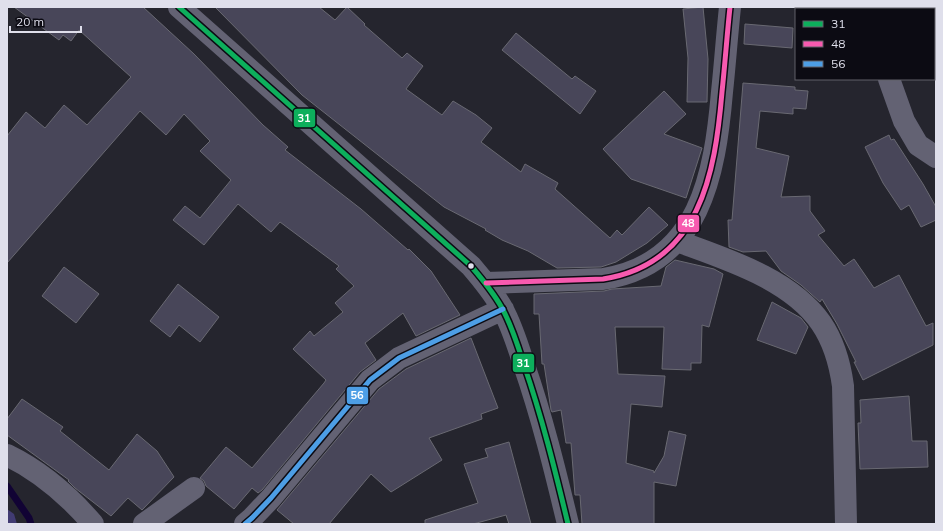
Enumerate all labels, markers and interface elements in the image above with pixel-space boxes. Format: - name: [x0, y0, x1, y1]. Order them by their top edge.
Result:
- scale bar: [10, 8, 81, 34]
- legend: [795, 8, 935, 80]
- text: 20 m: [16, 14, 44, 29]
- text: 31: [831, 16, 845, 31]
- text: 48: [831, 36, 845, 51]
- text: 56: [831, 56, 845, 71]
- line badge: 31: [293, 108, 316, 128]
- text: 31: [297, 111, 311, 125]
- line badge: 48: [677, 214, 700, 233]
- text: 48: [681, 216, 695, 230]
- unlabelled marker: [466, 261, 476, 271]
- line badge: 31: [512, 353, 535, 373]
- text: 31: [516, 356, 530, 370]
- line badge: 56: [346, 386, 369, 405]
- text: 56: [350, 388, 364, 402]

